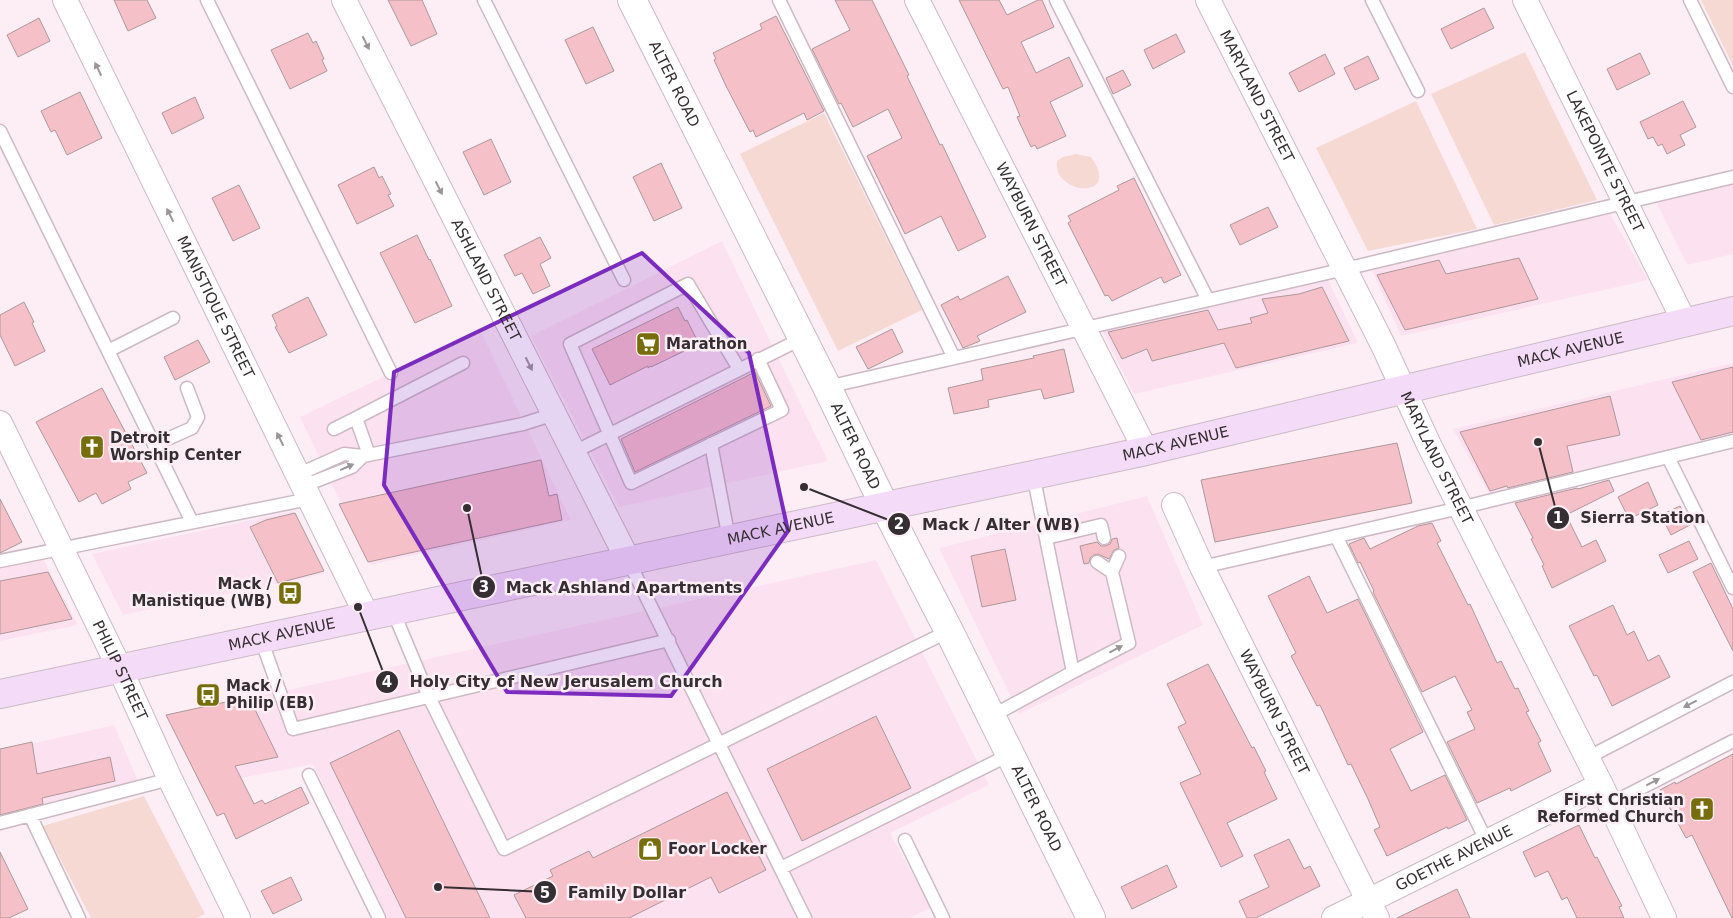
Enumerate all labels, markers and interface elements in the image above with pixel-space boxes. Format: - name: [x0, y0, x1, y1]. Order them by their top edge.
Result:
- street label: MARYLAND STREET: [1216, 27, 1298, 166]
- one-way arrow: [362, 36, 370, 51]
- street label: ALTER ROAD: [645, 38, 704, 130]
- one-way arrow: [94, 62, 102, 76]
- street label: LAKEPOINTE STREET: [1562, 88, 1648, 236]
- street label: WAYBURN STREET: [992, 159, 1071, 291]
- one-way arrow: [435, 181, 443, 195]
- one-way arrow: [166, 208, 174, 222]
- street label: ASHLAND STREET: [447, 216, 525, 345]
- street label: MANISTIQUE STREET: [173, 233, 258, 382]
- street label: MACK AVENUE: [1516, 328, 1626, 371]
- supermarket icon: Marathon: [635, 331, 661, 357]
- place label: Marathon: [666, 335, 747, 353]
- one-way arrow: [525, 357, 533, 371]
- street label: MARYLAND STREET: [1397, 389, 1477, 528]
- street label: ALTER ROAD: [827, 400, 884, 492]
- street label: MACK AVENUE: [1121, 423, 1231, 465]
- place label: Detroit Worship Center: [110, 429, 242, 464]
- one-way arrow: [276, 432, 284, 447]
- church icon: Detroit Worship Center: [79, 434, 105, 460]
- one-way arrow: [340, 463, 355, 472]
- callout: Sierra Station: [1545, 502, 1716, 533]
- street label: MACK AVENUE: [726, 508, 836, 549]
- callout: Mack / Alter (WB): [887, 508, 1090, 539]
- text: Sierra Station: [1580, 508, 1706, 527]
- text: 1: [1553, 509, 1563, 527]
- text: 2: [894, 515, 904, 533]
- text: Mack / Alter (WB): [922, 515, 1080, 534]
- callout: Mack Ashland Apartments: [471, 571, 753, 602]
- place label: Mack / Manistique (WB): [131, 575, 273, 610]
- text: 3: [479, 578, 489, 596]
- text: Mack Ashland Apartments: [506, 578, 742, 597]
- bus stop icon: Mack / Manistique (WB): [277, 580, 303, 606]
- street label: MACK AVENUE: [227, 614, 337, 654]
- street label: PHILIP STREET: [89, 617, 152, 724]
- one-way arrow: [1109, 645, 1124, 653]
- street label: WAYBURN STREET: [1236, 646, 1313, 778]
- callout: Holy City of New Jerusalem Church: [374, 666, 732, 697]
- text: Holy City of New Jerusalem Church: [409, 672, 723, 691]
- text: 4: [382, 673, 392, 691]
- place label: Mack / Philip (EB): [226, 677, 314, 712]
- bus stop icon: Mack / Philip (EB): [195, 682, 221, 708]
- one-way arrow: [1683, 700, 1697, 709]
- street label: ALTER ROAD: [1008, 762, 1066, 855]
- one-way arrow: [1646, 778, 1661, 786]
- place label: First Christian Reformed Church: [1537, 791, 1684, 826]
- church icon: First Christian Reformed Church: [1689, 796, 1715, 822]
- street label: GOETHE AVENUE: [1392, 822, 1515, 895]
- shop icon: Foor Locker: [637, 836, 663, 862]
- place label: Foor Locker: [668, 840, 767, 858]
- callout: Family Dollar: [533, 877, 696, 908]
- text: Family Dollar: [568, 883, 686, 902]
- text: 5: [540, 884, 550, 902]

